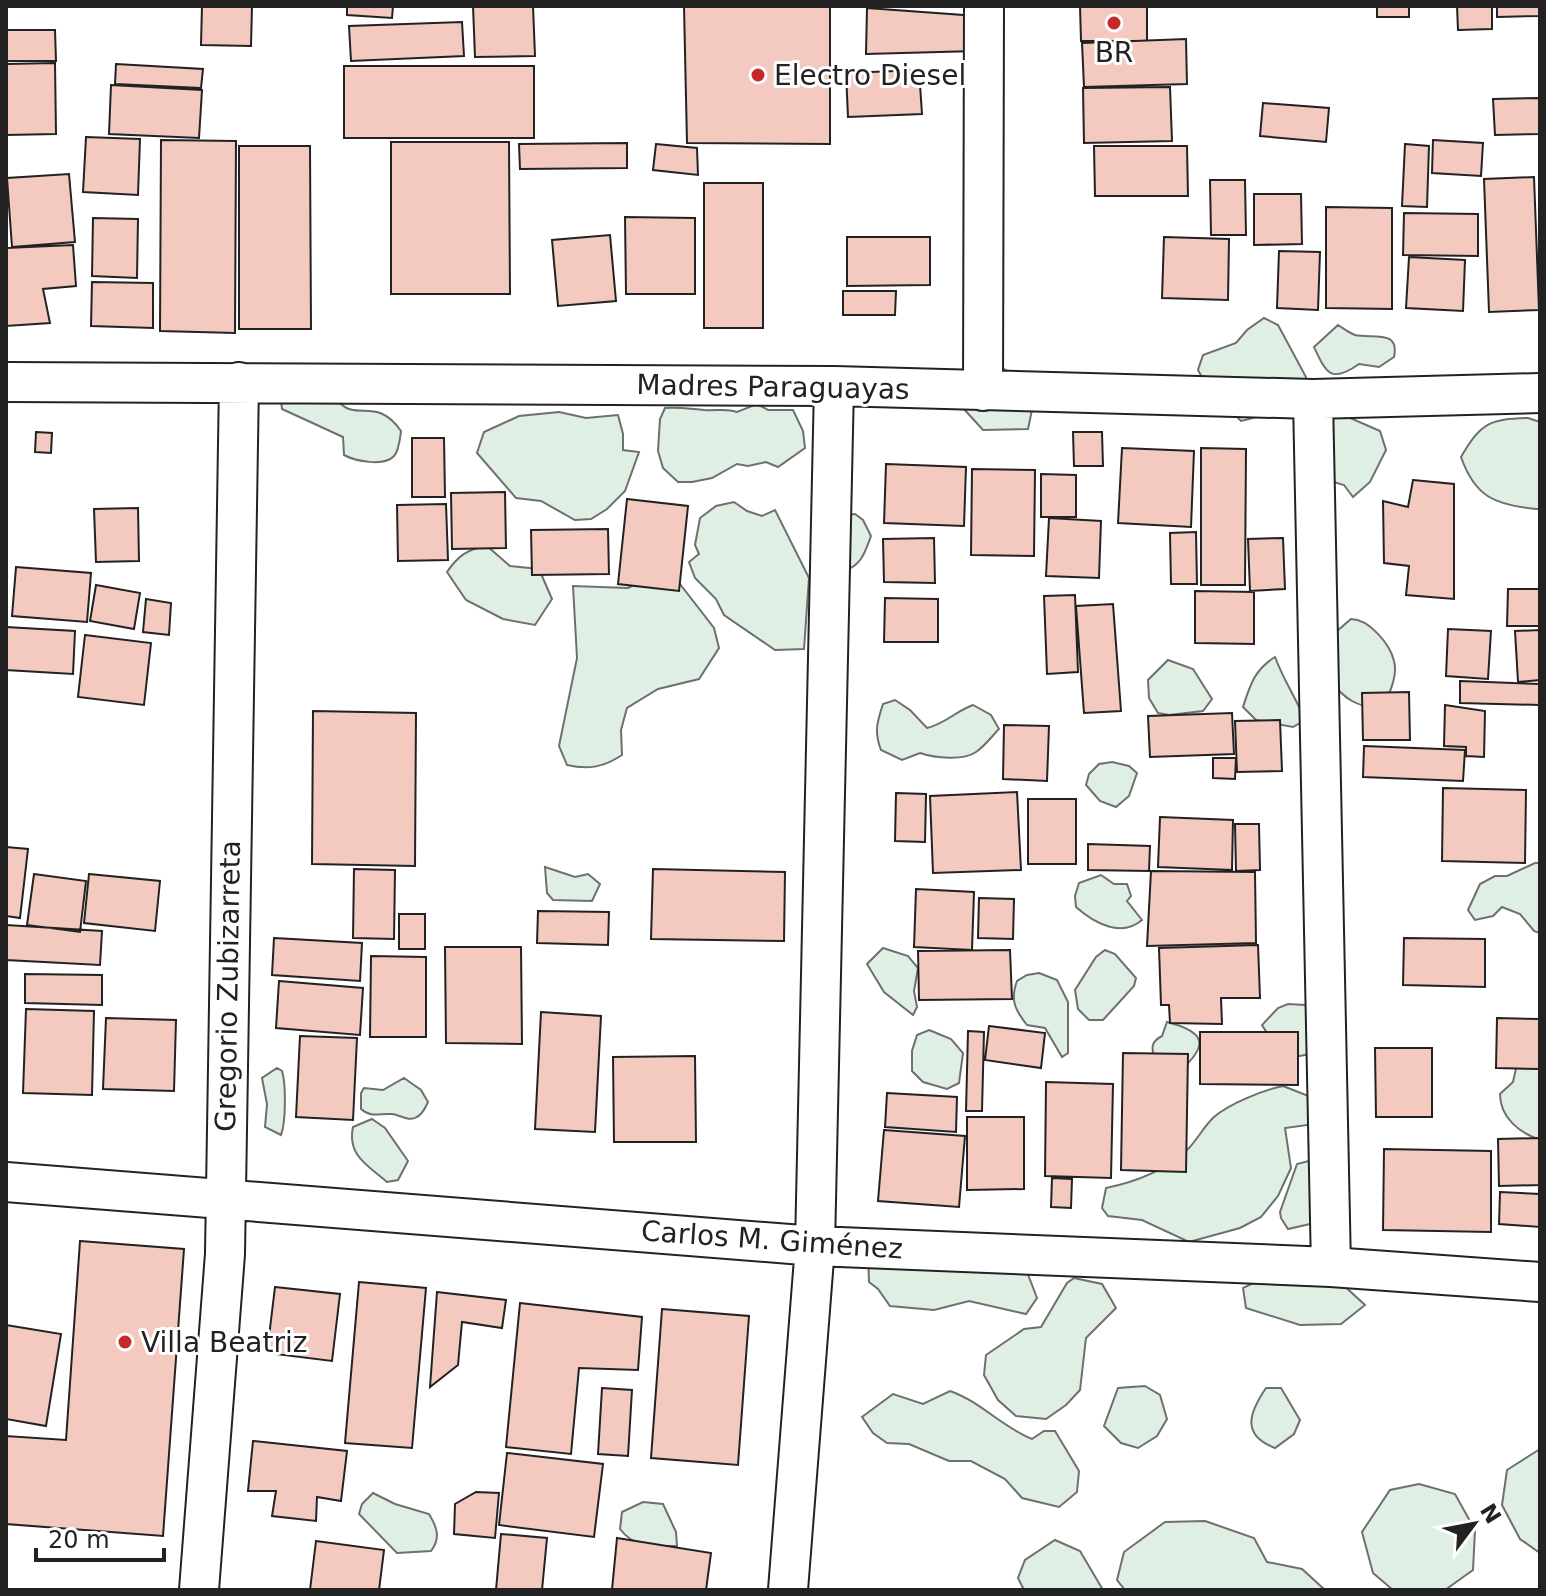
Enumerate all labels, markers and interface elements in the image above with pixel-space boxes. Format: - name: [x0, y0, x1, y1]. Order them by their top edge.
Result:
- marker: BR: [1105, 14, 1123, 32]
- place label: BR: [1095, 36, 1133, 69]
- place label: Electro Diesel: [774, 59, 966, 92]
- marker: Electro Diesel: [749, 66, 767, 84]
- street label: Madres Paraguayas: [636, 368, 910, 406]
- street label: Gregorio Zubizarreta: [209, 840, 247, 1132]
- street label: Carlos M. Giménez: [640, 1214, 904, 1266]
- place label: Villa Beatriz: [141, 1326, 308, 1359]
- marker: Villa Beatriz: [116, 1333, 134, 1351]
- north arrow: [1434, 1484, 1514, 1564]
- text: N: [1475, 1499, 1506, 1528]
- scale bar: [36, 1512, 164, 1562]
- text: 20 m: [48, 1526, 110, 1554]

